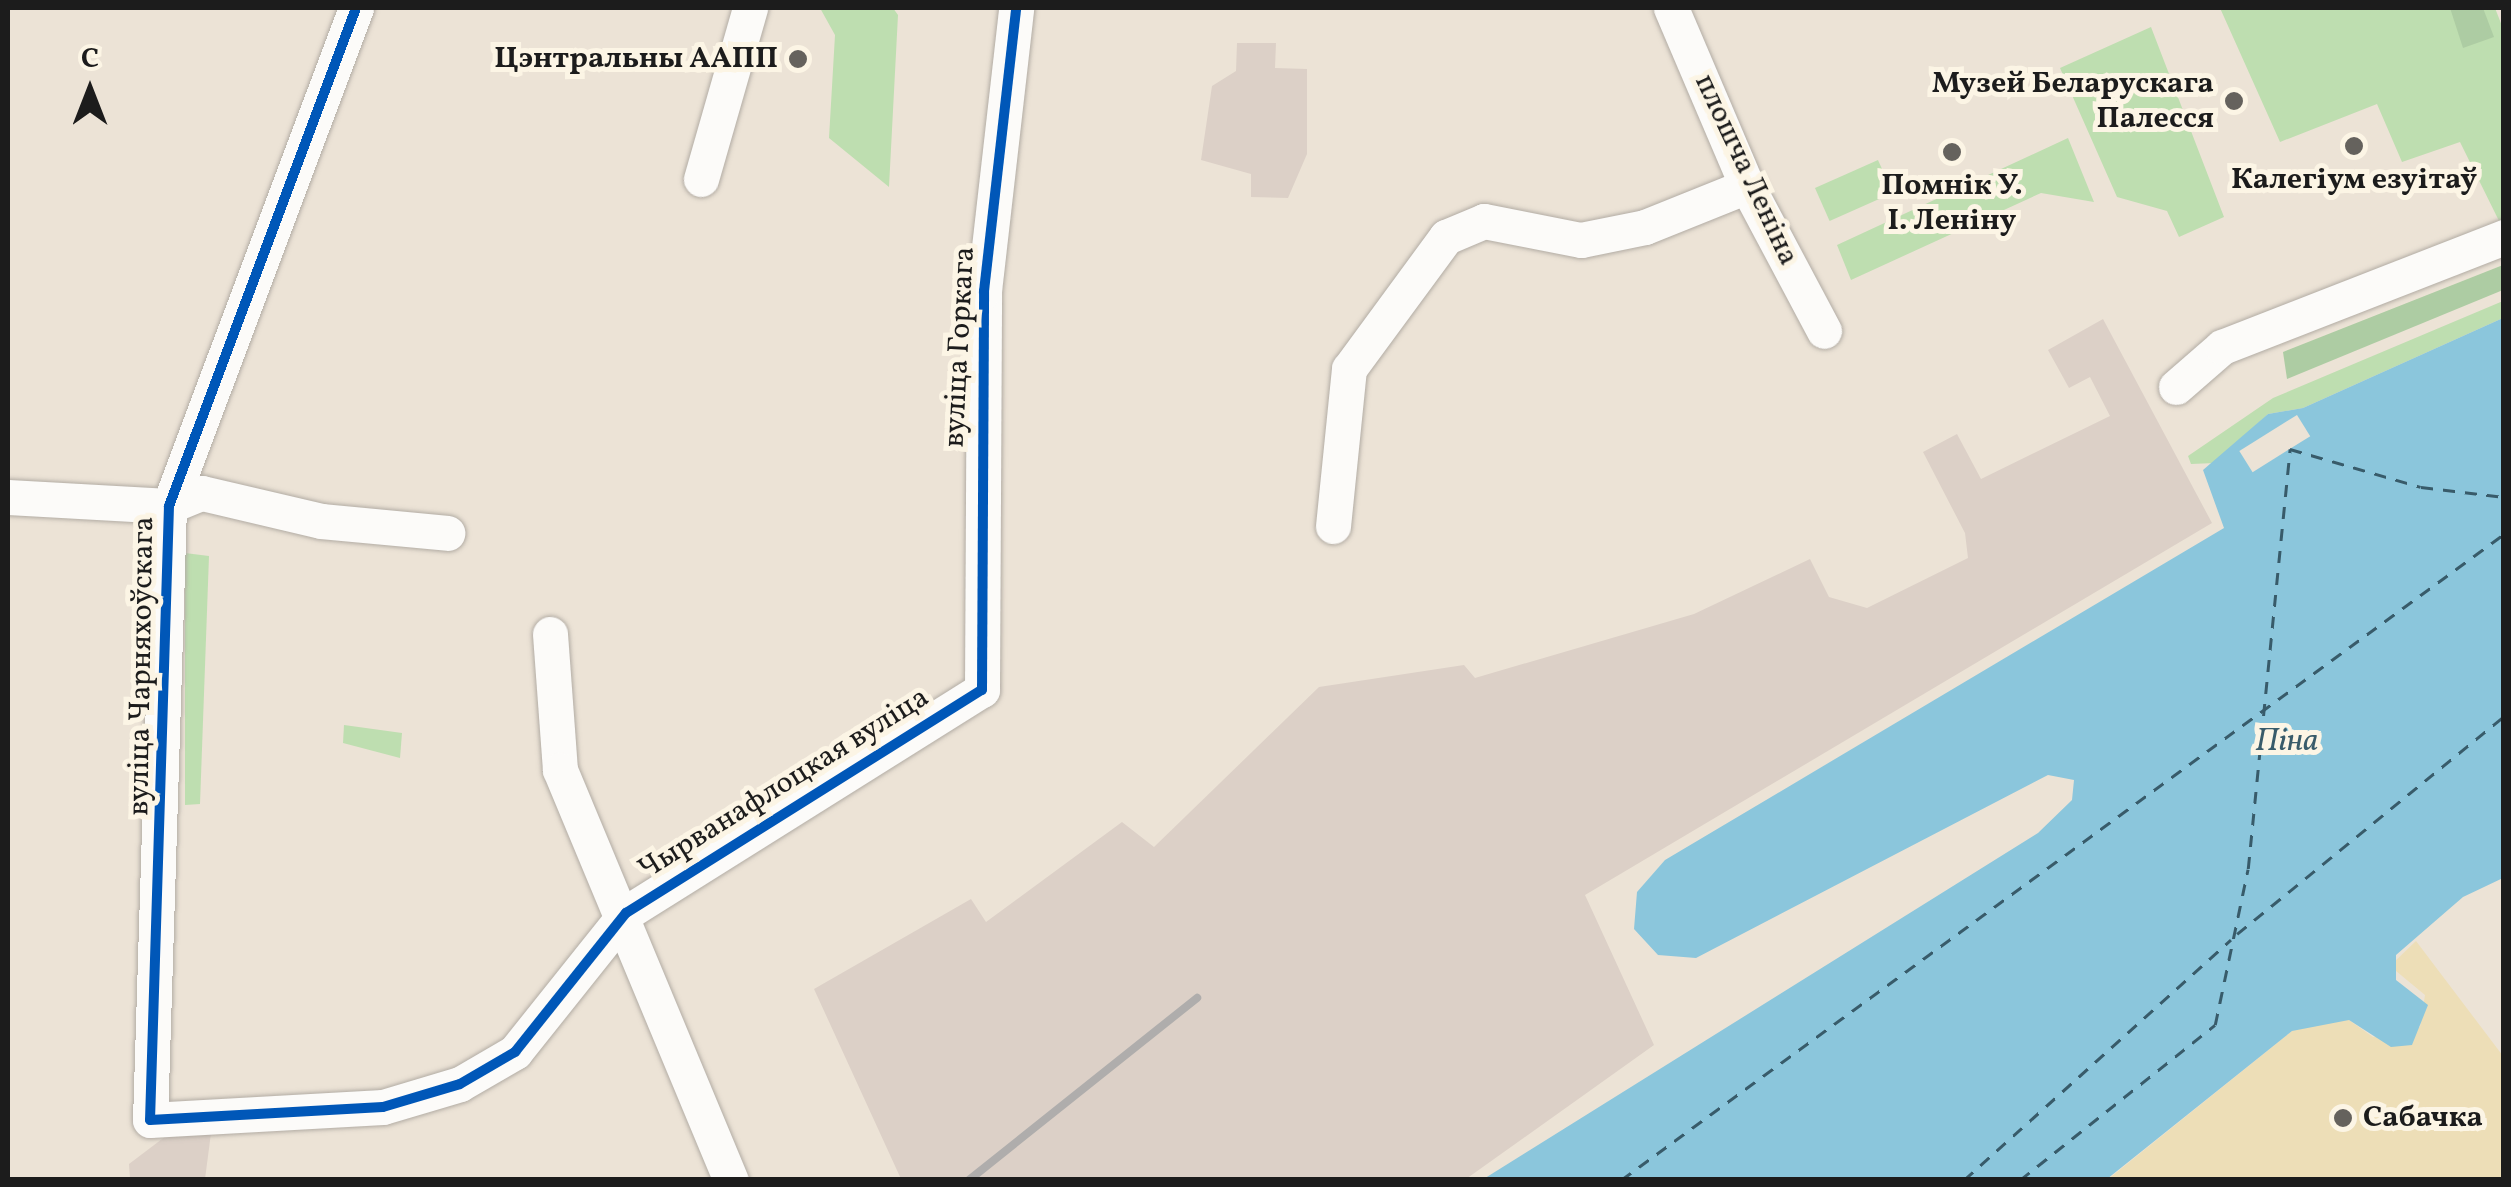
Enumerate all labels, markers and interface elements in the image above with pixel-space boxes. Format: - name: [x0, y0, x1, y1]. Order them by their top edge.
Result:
- north arrow: [40, 40, 140, 140]
- text: С: [81, 40, 99, 79]
- place label: Цэнтральны ААПП: [494, 41, 778, 77]
- marker: Цэнтральны ААПП: [787, 48, 809, 70]
- place label: Музей Беларускага Палесся: [1932, 66, 2214, 136]
- street label: плошча Леніна: [1686, 69, 1806, 271]
- marker: Музей Беларускага Палесся: [2223, 90, 2245, 112]
- marker: Калегіум езуітаў: [2343, 135, 2365, 157]
- marker: Помнік У. І. Леніну: [1941, 141, 1963, 163]
- place label: Калегіум езуітаў: [2231, 162, 2477, 198]
- place label: Помнік У. І. Леніну: [1881, 168, 2023, 238]
- street label: вуліца Горкага: [937, 246, 983, 448]
- street label: вуліца Чарняхоўскага: [121, 516, 163, 816]
- street label: Чырванафлоцкая вуліца: [632, 680, 936, 888]
- water label: Піна: [2256, 723, 2318, 761]
- place label: Сабачка: [2363, 1100, 2483, 1136]
- marker: Сабачка: [2332, 1107, 2354, 1129]

